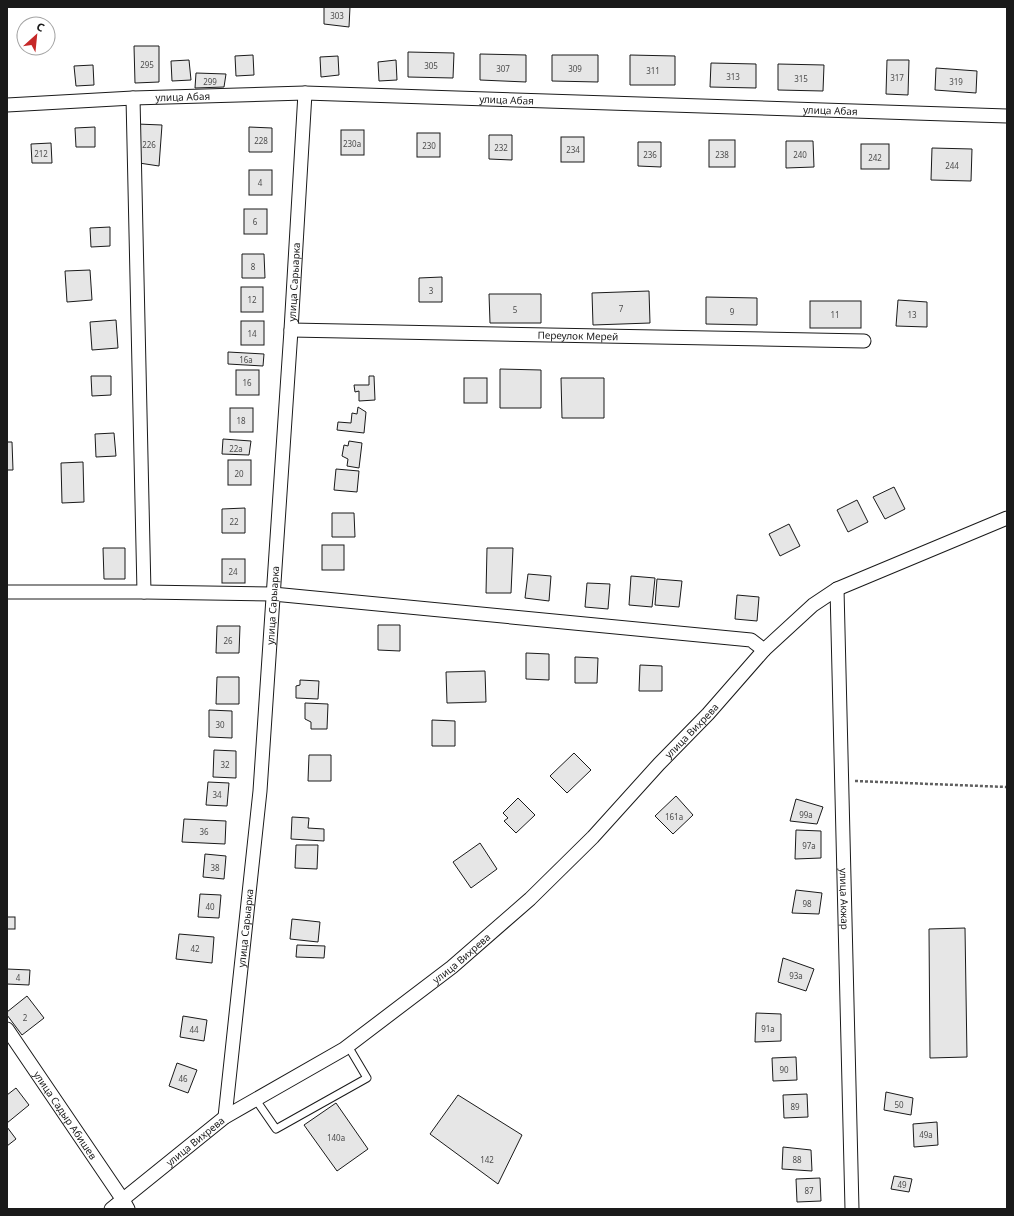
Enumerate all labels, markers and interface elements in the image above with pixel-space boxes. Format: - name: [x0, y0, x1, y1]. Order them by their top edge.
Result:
- house number: 303: [330, 10, 344, 21]
- north arrow: [16, 16, 56, 56]
- text: С: [34, 18, 47, 35]
- house number: 295: [140, 59, 154, 70]
- house number: 305: [424, 60, 438, 71]
- house number: 307: [496, 63, 510, 74]
- house number: 309: [568, 63, 582, 74]
- house number: 311: [646, 65, 660, 76]
- house number: 313: [726, 71, 740, 82]
- house number: 317: [890, 72, 904, 83]
- house number: 315: [794, 73, 808, 84]
- house number: 299: [203, 76, 217, 87]
- house number: 319: [949, 76, 963, 87]
- street label: улица Абая: [155, 89, 210, 104]
- street label: улица Абая: [479, 92, 534, 107]
- street label: улица Абая: [803, 102, 858, 118]
- house number: 228: [254, 135, 268, 146]
- house number: 230а: [343, 138, 361, 149]
- house number: 226: [142, 139, 156, 150]
- house number: 230: [422, 140, 436, 151]
- house number: 232: [494, 142, 508, 153]
- house number: 234: [566, 144, 580, 155]
- house number: 212: [34, 148, 48, 159]
- house number: 236: [643, 149, 657, 160]
- house number: 238: [715, 149, 729, 160]
- house number: 240: [793, 149, 807, 160]
- house number: 242: [868, 152, 882, 163]
- house number: 244: [945, 160, 959, 171]
- house number: 4: [258, 177, 263, 188]
- house number: 6: [253, 216, 258, 227]
- street label: улица Сарыарка: [285, 242, 303, 322]
- house number: 8: [251, 261, 256, 272]
- house number: 3: [429, 285, 434, 296]
- house number: 12: [247, 294, 257, 305]
- house number: 7: [619, 303, 624, 314]
- house number: 5: [513, 304, 518, 315]
- house number: 9: [730, 306, 735, 317]
- house number: 11: [830, 309, 840, 320]
- house number: 13: [907, 309, 917, 320]
- house number: 14: [247, 328, 257, 339]
- street label: Переулок Мерей: [537, 328, 619, 343]
- house number: 16а: [239, 354, 253, 365]
- house number: 16: [242, 377, 252, 388]
- house number: 18: [236, 415, 246, 426]
- house number: 22а: [229, 443, 243, 454]
- house number: 20: [234, 468, 244, 479]
- house number: 22: [229, 516, 239, 527]
- street label: улица Сарыарка: [263, 565, 282, 645]
- house number: 24: [228, 566, 238, 577]
- house number: 26: [223, 635, 233, 646]
- street label: улица Вихрева: [662, 700, 721, 761]
- house number: 30: [215, 719, 225, 730]
- house number: 32: [220, 759, 230, 770]
- house number: 34: [212, 789, 222, 800]
- house number: 99а: [799, 809, 813, 820]
- house number: 161а: [665, 811, 683, 822]
- house number: 36: [199, 826, 209, 837]
- house number: 97а: [802, 840, 816, 851]
- house number: 38: [210, 862, 220, 873]
- street label: улица Акжар: [837, 868, 852, 930]
- street label: улица Сарыарка: [234, 888, 256, 968]
- house number: 98: [802, 898, 812, 909]
- house number: 40: [205, 901, 215, 912]
- street label: улица Вихрева: [429, 930, 493, 986]
- house number: 42: [190, 943, 200, 954]
- house number: 93а: [789, 970, 803, 981]
- house number: 4: [16, 972, 21, 983]
- house number: 2: [23, 1012, 28, 1023]
- house number: 91а: [761, 1023, 775, 1034]
- house number: 44: [189, 1024, 199, 1035]
- house number: 90: [779, 1064, 789, 1075]
- street label: улица Садыр Абишев: [30, 1068, 101, 1162]
- house number: 46: [178, 1073, 188, 1084]
- house number: 50: [894, 1099, 904, 1110]
- house number: 89: [790, 1101, 800, 1112]
- street label: улица Вихрева: [163, 1113, 227, 1169]
- house number: 49а: [919, 1129, 933, 1140]
- house number: 140а: [327, 1132, 345, 1143]
- house number: 142: [480, 1154, 494, 1165]
- house number: 88: [792, 1154, 802, 1165]
- house number: 49: [897, 1179, 907, 1190]
- house number: 87: [804, 1185, 814, 1196]

